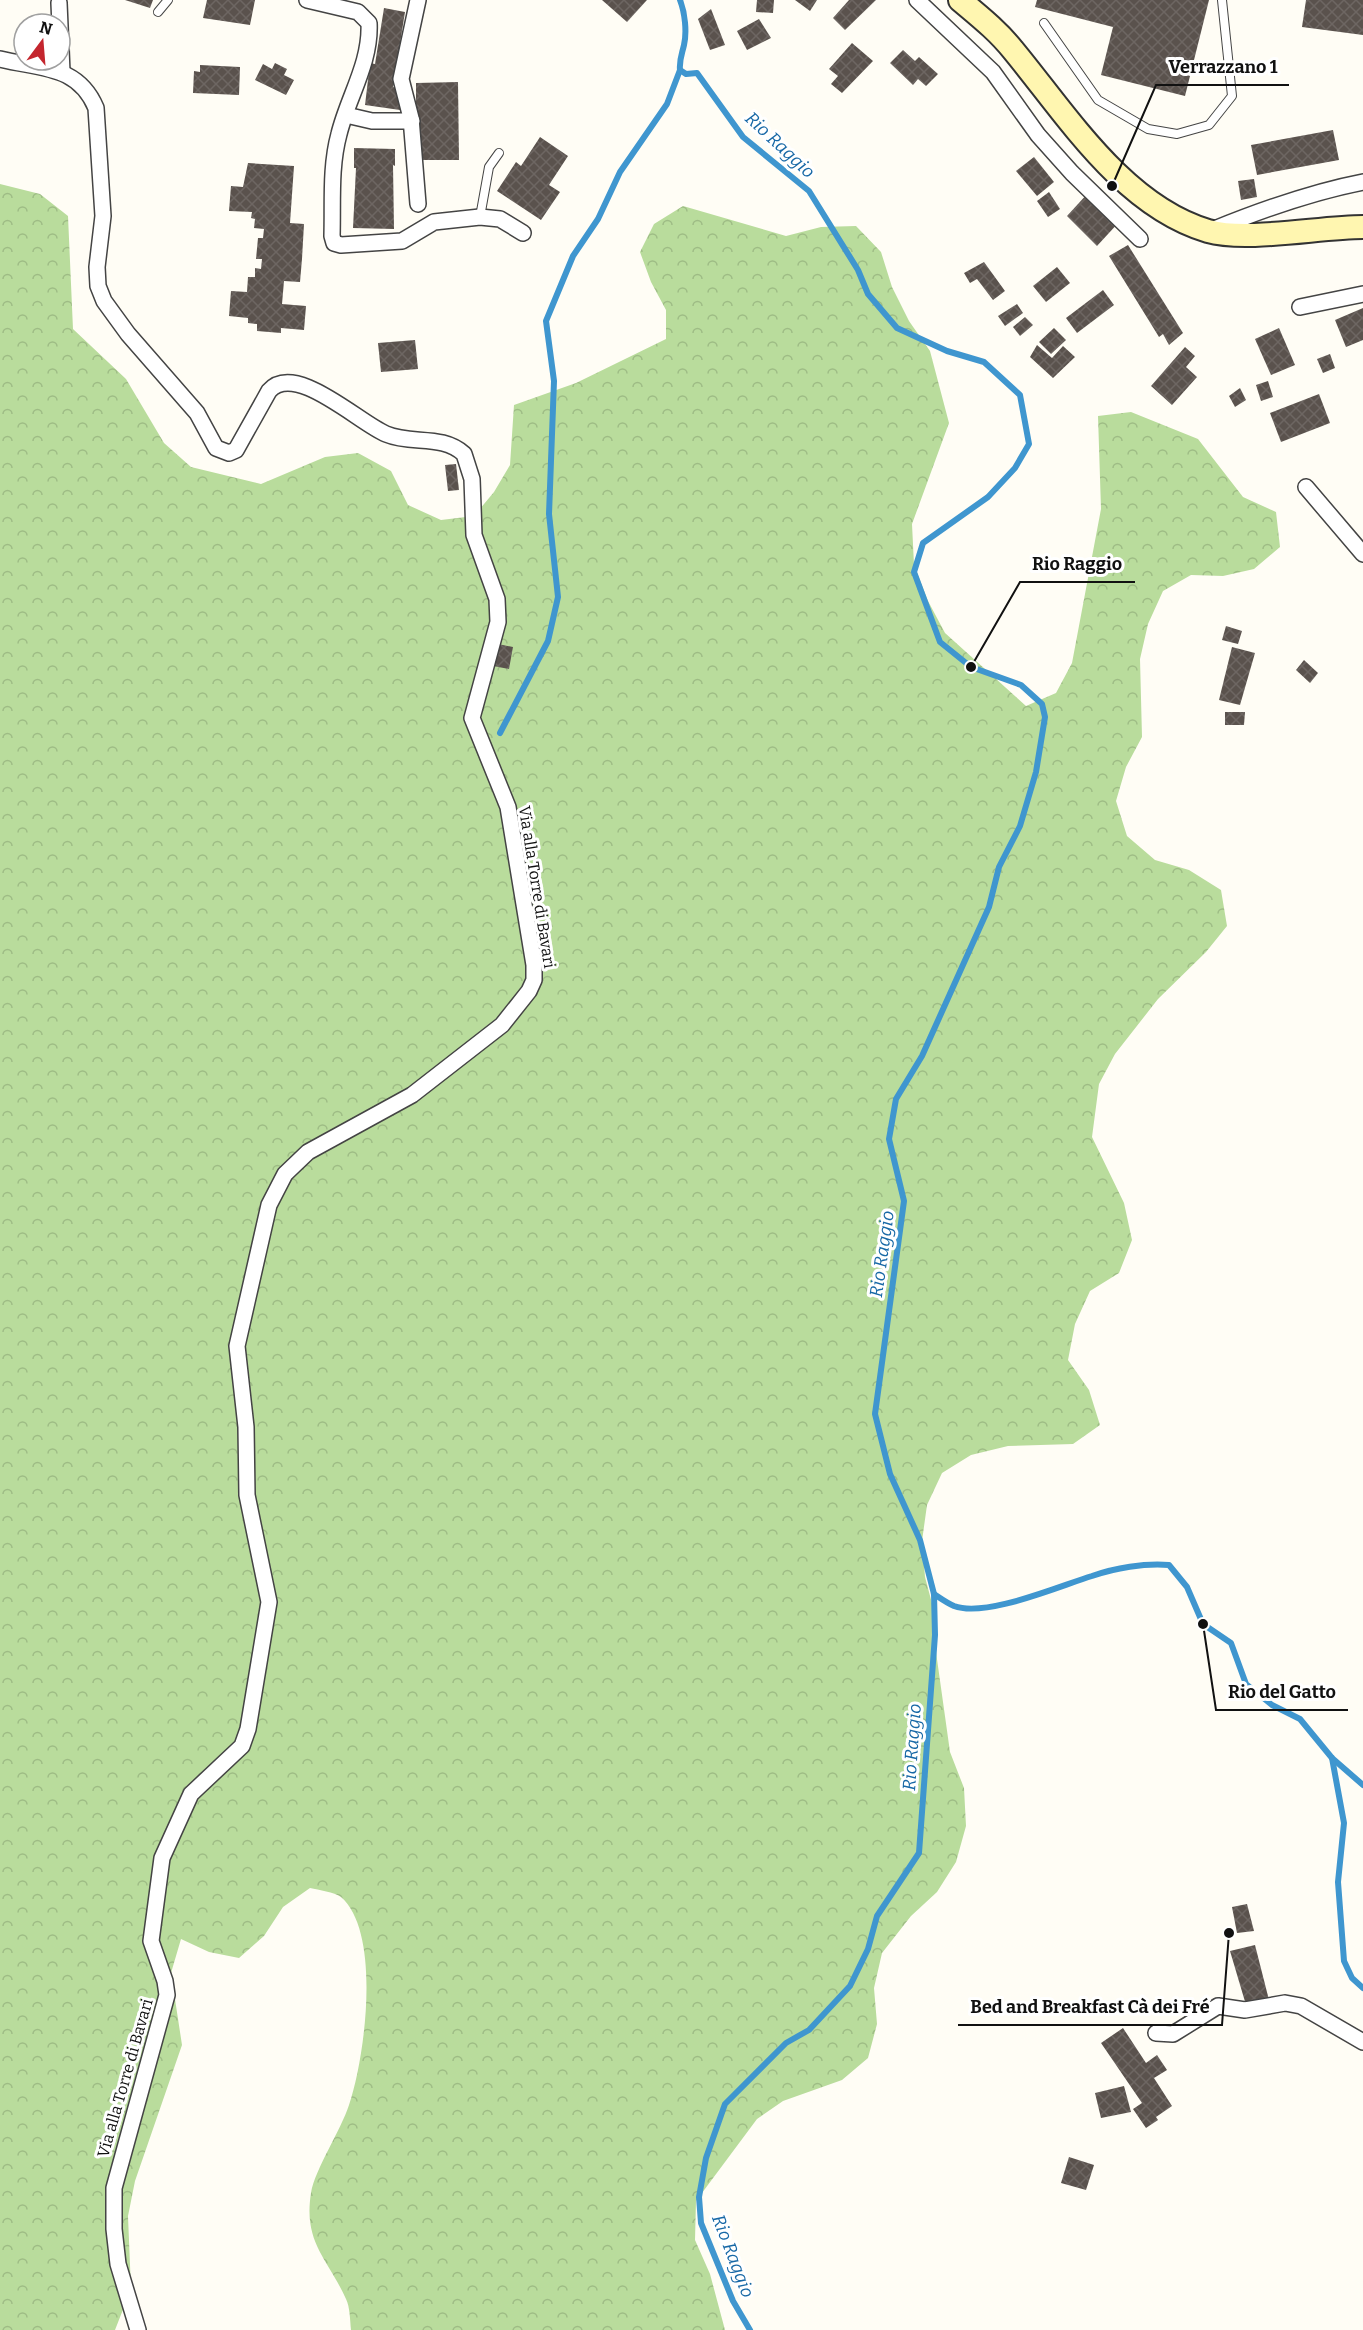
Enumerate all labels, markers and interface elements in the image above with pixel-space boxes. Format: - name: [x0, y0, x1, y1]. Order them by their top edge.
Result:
- north arrow: [12, 12, 72, 72]
- text: N: [37, 17, 55, 39]
- callout: Verrazzano 1: [1156, 49, 1289, 85]
- text: Verrazzano 1: [1168, 56, 1278, 78]
- water label: Rio Raggio: [741, 107, 819, 183]
- callout: Rio Raggio: [1020, 546, 1135, 582]
- text: Rio Raggio: [1032, 553, 1122, 575]
- street label: Via alla Torre di Bavari: [515, 804, 559, 970]
- water label: Rio Raggio: [865, 1209, 899, 1299]
- callout: Rio del Gatto: [1216, 1674, 1348, 1710]
- text: Rio del Gatto: [1228, 1681, 1336, 1703]
- water label: Rio Raggio: [898, 1703, 926, 1791]
- callout: Bed and Breakfast Cà dei Fré: [958, 1989, 1222, 2025]
- street label: Via alla Torre di Bavari: [93, 1996, 157, 2159]
- text: Bed and Breakfast Cà dei Fré: [970, 1996, 1210, 2018]
- water label: Rio Raggio: [707, 2211, 759, 2301]

